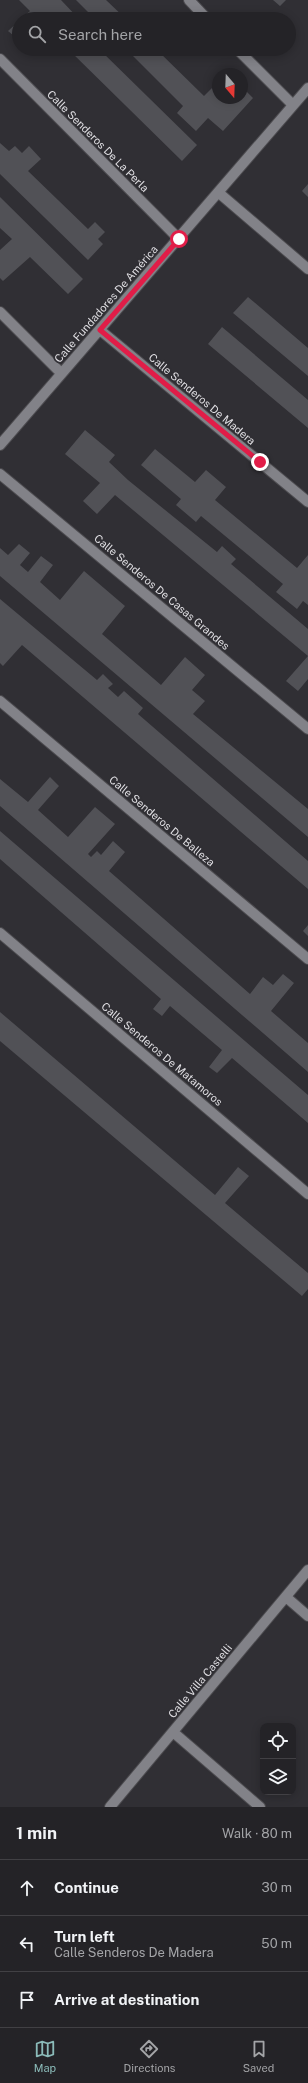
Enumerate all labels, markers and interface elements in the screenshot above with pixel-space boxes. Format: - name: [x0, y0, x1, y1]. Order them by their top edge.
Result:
- search box: [12, 12, 296, 56]
- icon: search: [26, 23, 48, 45]
- text: Search here: [58, 26, 142, 43]
- north arrow: [212, 68, 248, 104]
- street label: Calle Senderos De La Perla: [45, 88, 151, 194]
- route start: [170, 230, 188, 248]
- street label: Calle Fundadores De América: [52, 243, 160, 365]
- street label: Calle Senderos De Madera: [146, 351, 258, 447]
- route end: [251, 453, 269, 471]
- street label: Calle Senderos De Casas Grandes: [92, 532, 232, 652]
- street label: Calle Senderos De Balleza: [107, 773, 217, 869]
- street label: Calle Senderos De Matamoros: [99, 1000, 225, 1108]
- street label: Calle Villa Castelli: [166, 1642, 234, 1720]
- map controls: [260, 1723, 296, 1795]
- button: locate: [260, 1723, 296, 1759]
- button: layers: [260, 1759, 296, 1795]
- text: 1 min: [16, 1823, 57, 1843]
- text: Walk · 80 m: [222, 1826, 292, 1841]
- icon: ahead: [16, 1877, 38, 1899]
- text: Continue: [54, 1879, 119, 1896]
- text: 30 m: [262, 1880, 292, 1895]
- text: Turn left: [54, 1928, 115, 1945]
- icon: left: [16, 1933, 38, 1955]
- text: 50 m: [261, 1936, 292, 1951]
- text: Calle Senderos De Madera: [54, 1945, 214, 1960]
- icon: arrive: [16, 1989, 38, 2011]
- text: Arrive at destination: [54, 1991, 199, 2008]
- tab: Map: [34, 2038, 56, 2074]
- tab: Directions: [124, 2038, 175, 2074]
- tab: Saved: [243, 2038, 274, 2074]

